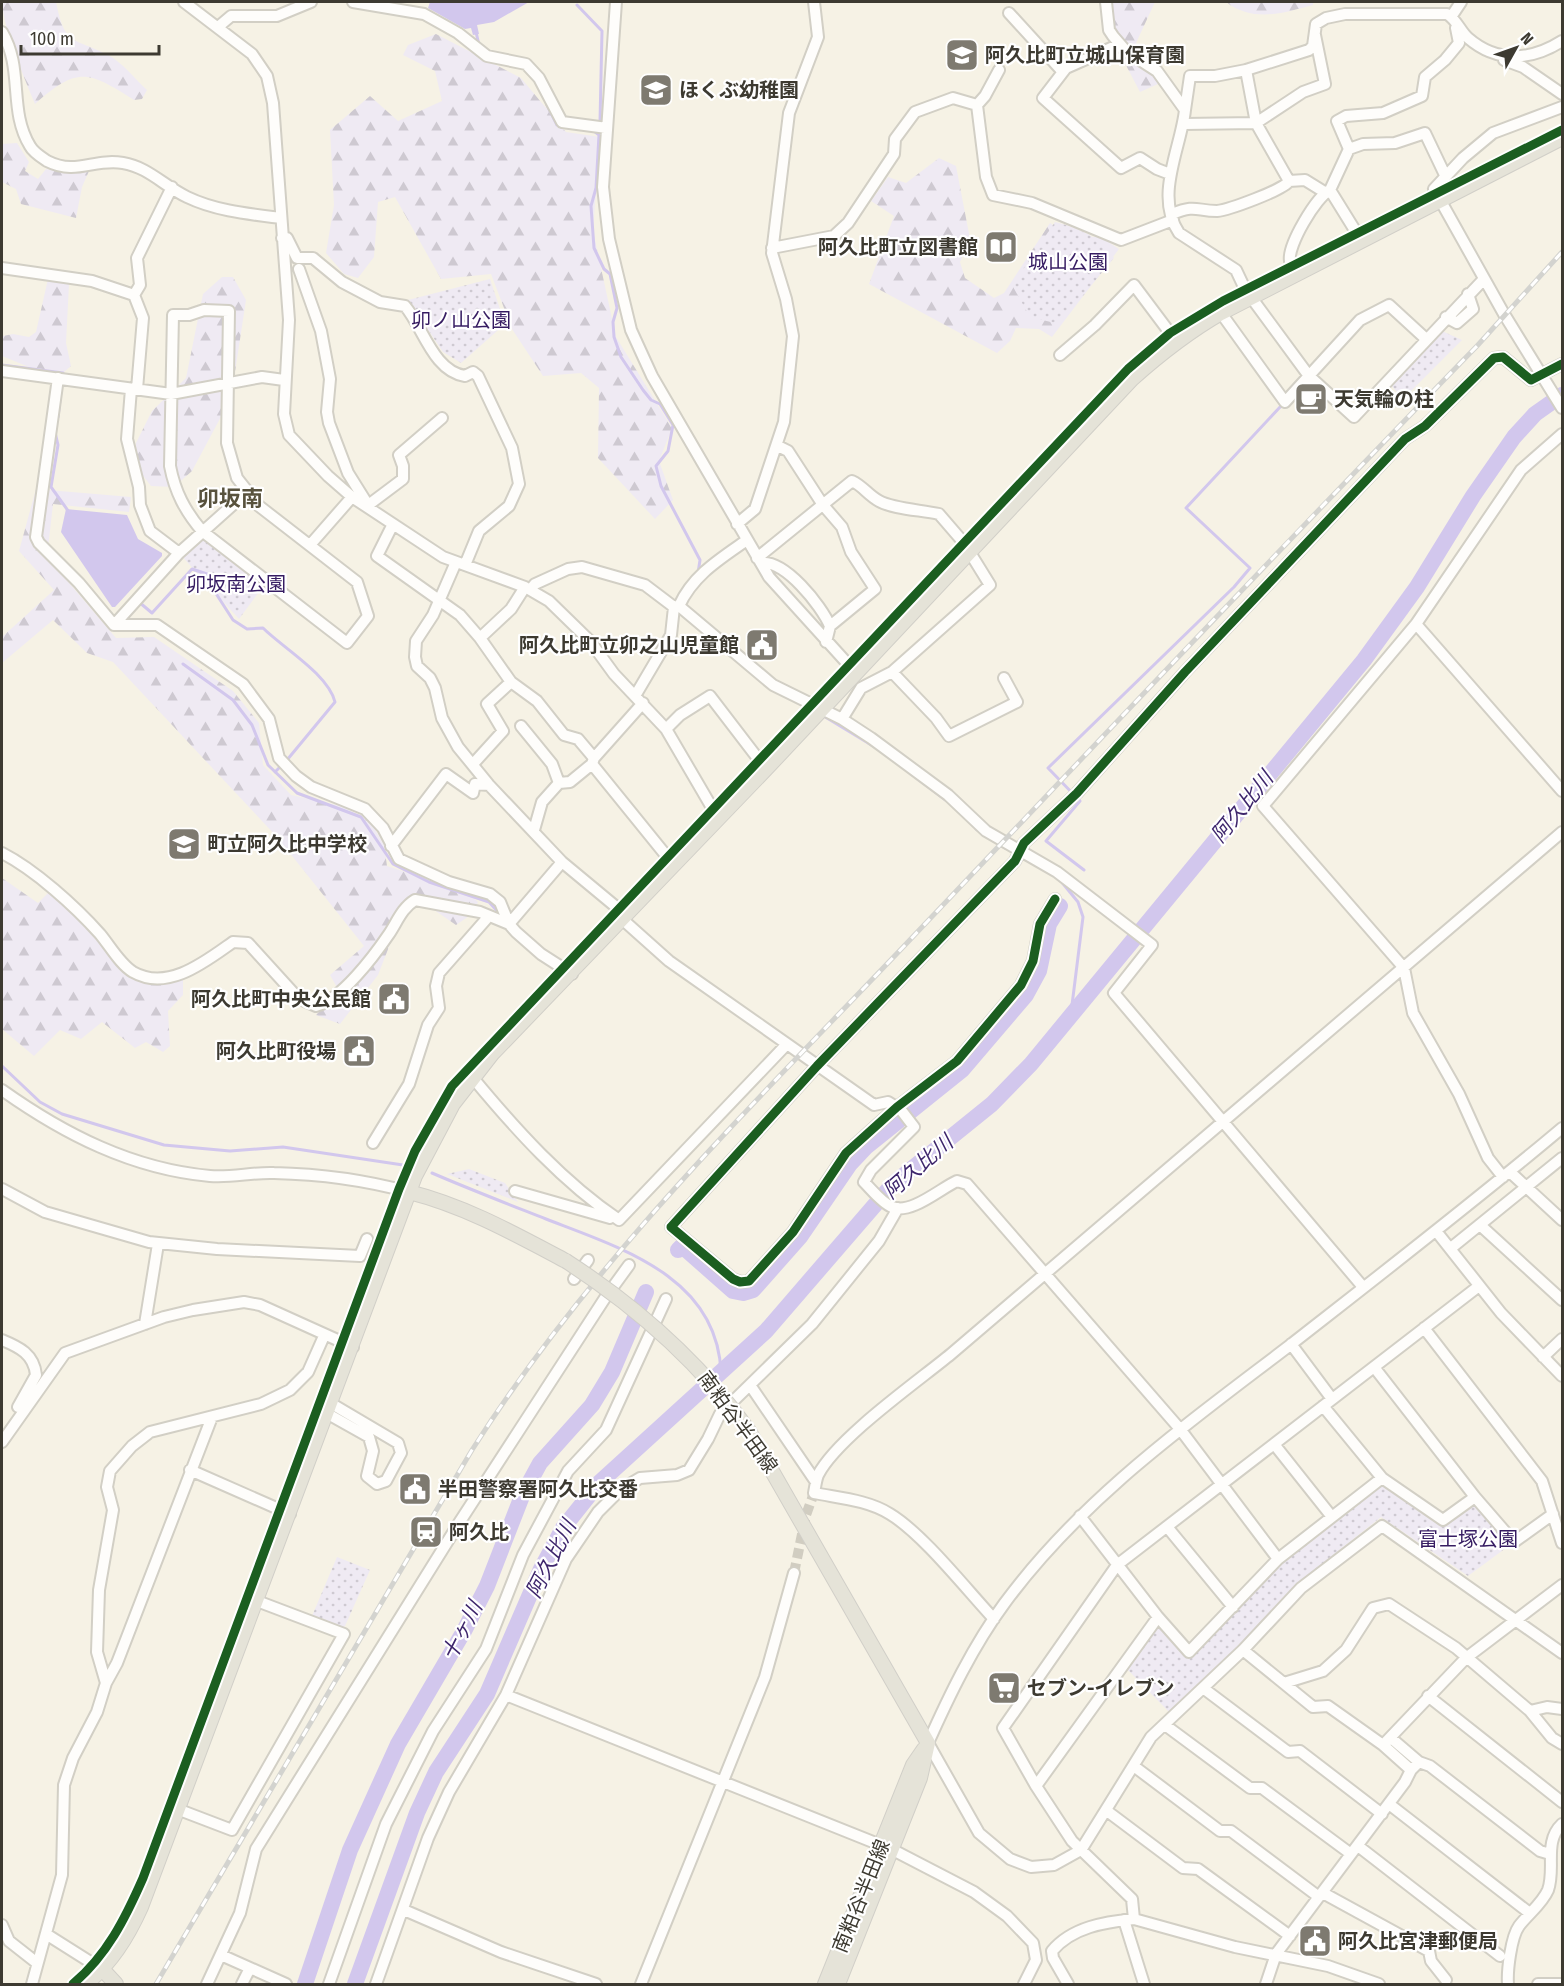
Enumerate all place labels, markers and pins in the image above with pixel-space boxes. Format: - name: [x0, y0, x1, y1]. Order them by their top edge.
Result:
- school or university icon: 阿久比町立城山保育園: [944, 37, 980, 73]
- place label: 阿久比町立城山保育園: [985, 43, 1185, 67]
- school or university icon: ほくぶ幼稚園: [638, 72, 674, 108]
- place label: ほくぶ幼稚園: [679, 78, 799, 102]
- library icon: 阿久比町立図書館: [983, 229, 1019, 265]
- place label: 阿久比町立図書館: [818, 235, 978, 259]
- cafe icon: 天気輪の柱: [1293, 381, 1329, 417]
- place label: 天気輪の柱: [1334, 387, 1434, 411]
- public building icon: 阿久比町立卯之山児童館: [744, 627, 780, 663]
- place label: 阿久比町立卯之山児童館: [519, 633, 739, 657]
- school or university icon: 町立阿久比中学校: [166, 826, 202, 862]
- place label: 町立阿久比中学校: [207, 832, 367, 856]
- public building icon: 阿久比町中央公民館: [376, 981, 412, 1017]
- place label: 阿久比町中央公民館: [191, 987, 371, 1011]
- public building icon: 阿久比町役場: [341, 1033, 377, 1069]
- place label: 阿久比町役場: [216, 1039, 336, 1063]
- public building icon: 半田警察署阿久比交番: [397, 1471, 433, 1507]
- place label: 半田警察署阿久比交番: [438, 1477, 638, 1501]
- station icon: 阿久比: [408, 1514, 444, 1550]
- place label: 阿久比: [449, 1520, 509, 1544]
- supermarket icon: セブン-イレブン: [986, 1670, 1022, 1706]
- place label: セブン-イレブン: [1027, 1676, 1175, 1700]
- public building icon: 阿久比宮津郵便局: [1297, 1923, 1333, 1959]
- place label: 阿久比宮津郵便局: [1338, 1929, 1498, 1953]

